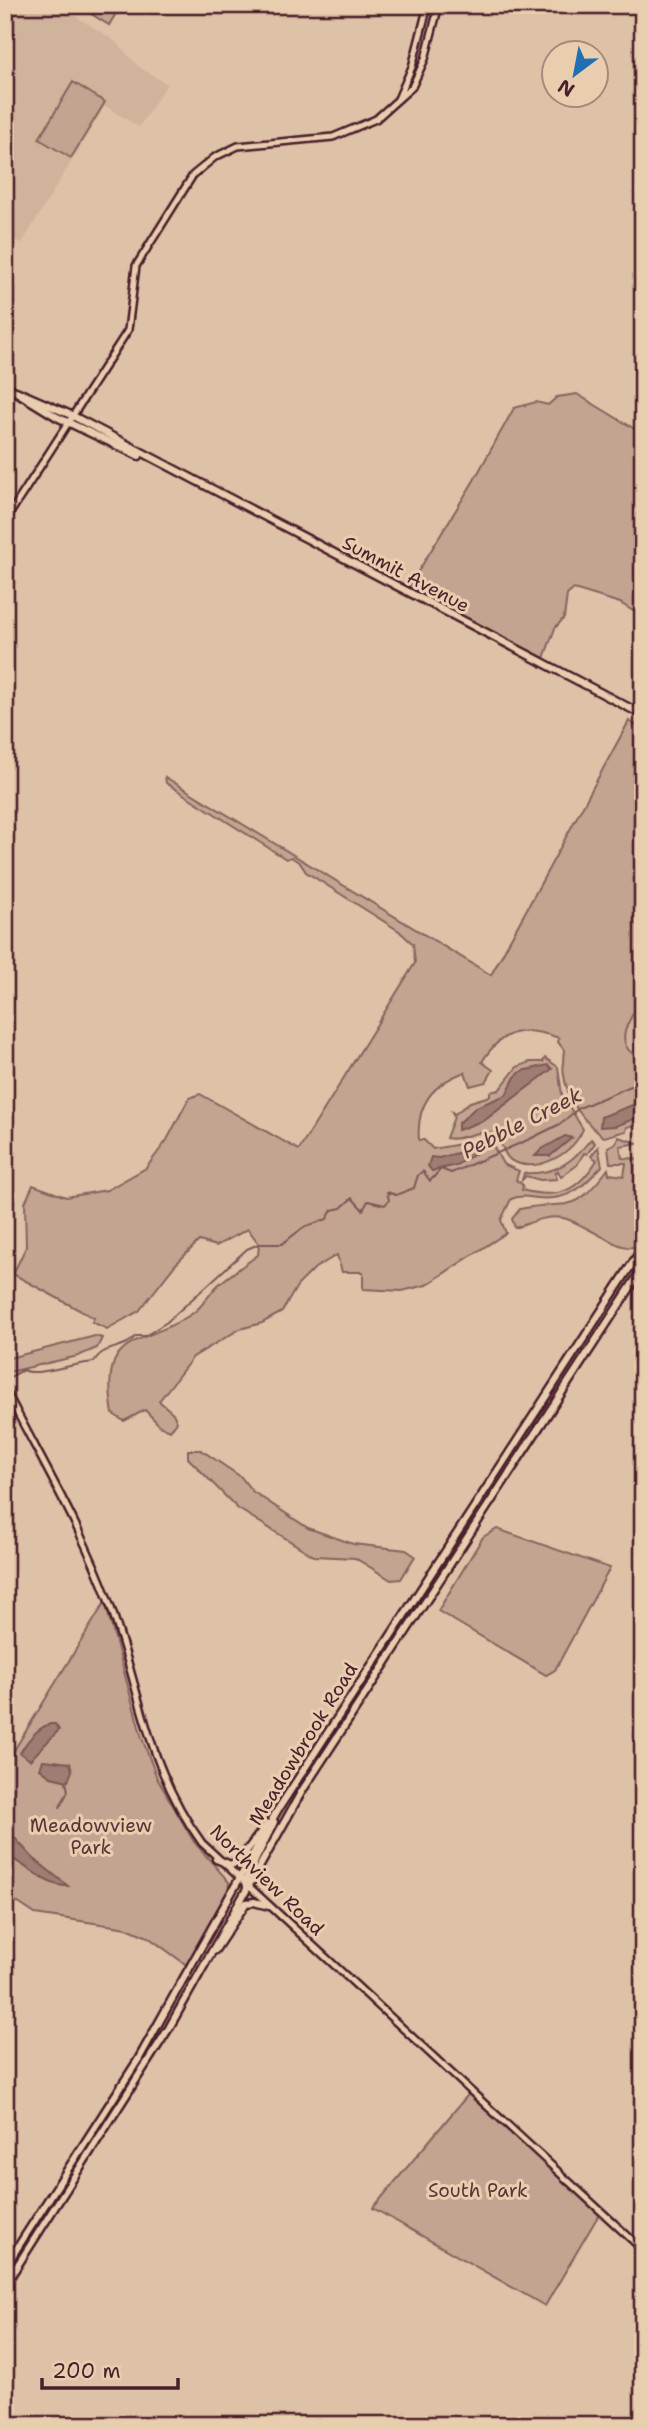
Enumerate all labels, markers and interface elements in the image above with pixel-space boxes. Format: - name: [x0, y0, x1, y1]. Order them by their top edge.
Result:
- north arrow: [540, 38, 610, 108]
- text: N: [553, 73, 579, 103]
- street label: Summit Avenue: [338, 530, 474, 618]
- water label: Pebble Creek: [457, 1081, 587, 1165]
- street label: Meadowbrook Road: [243, 1658, 363, 1830]
- park label: Meadowview Park: [30, 1813, 152, 1860]
- street label: Northview Road: [204, 1819, 330, 1941]
- park label: South Park: [428, 2178, 528, 2203]
- scale bar: [42, 2346, 178, 2390]
- text: 200 m: [52, 2357, 121, 2385]

